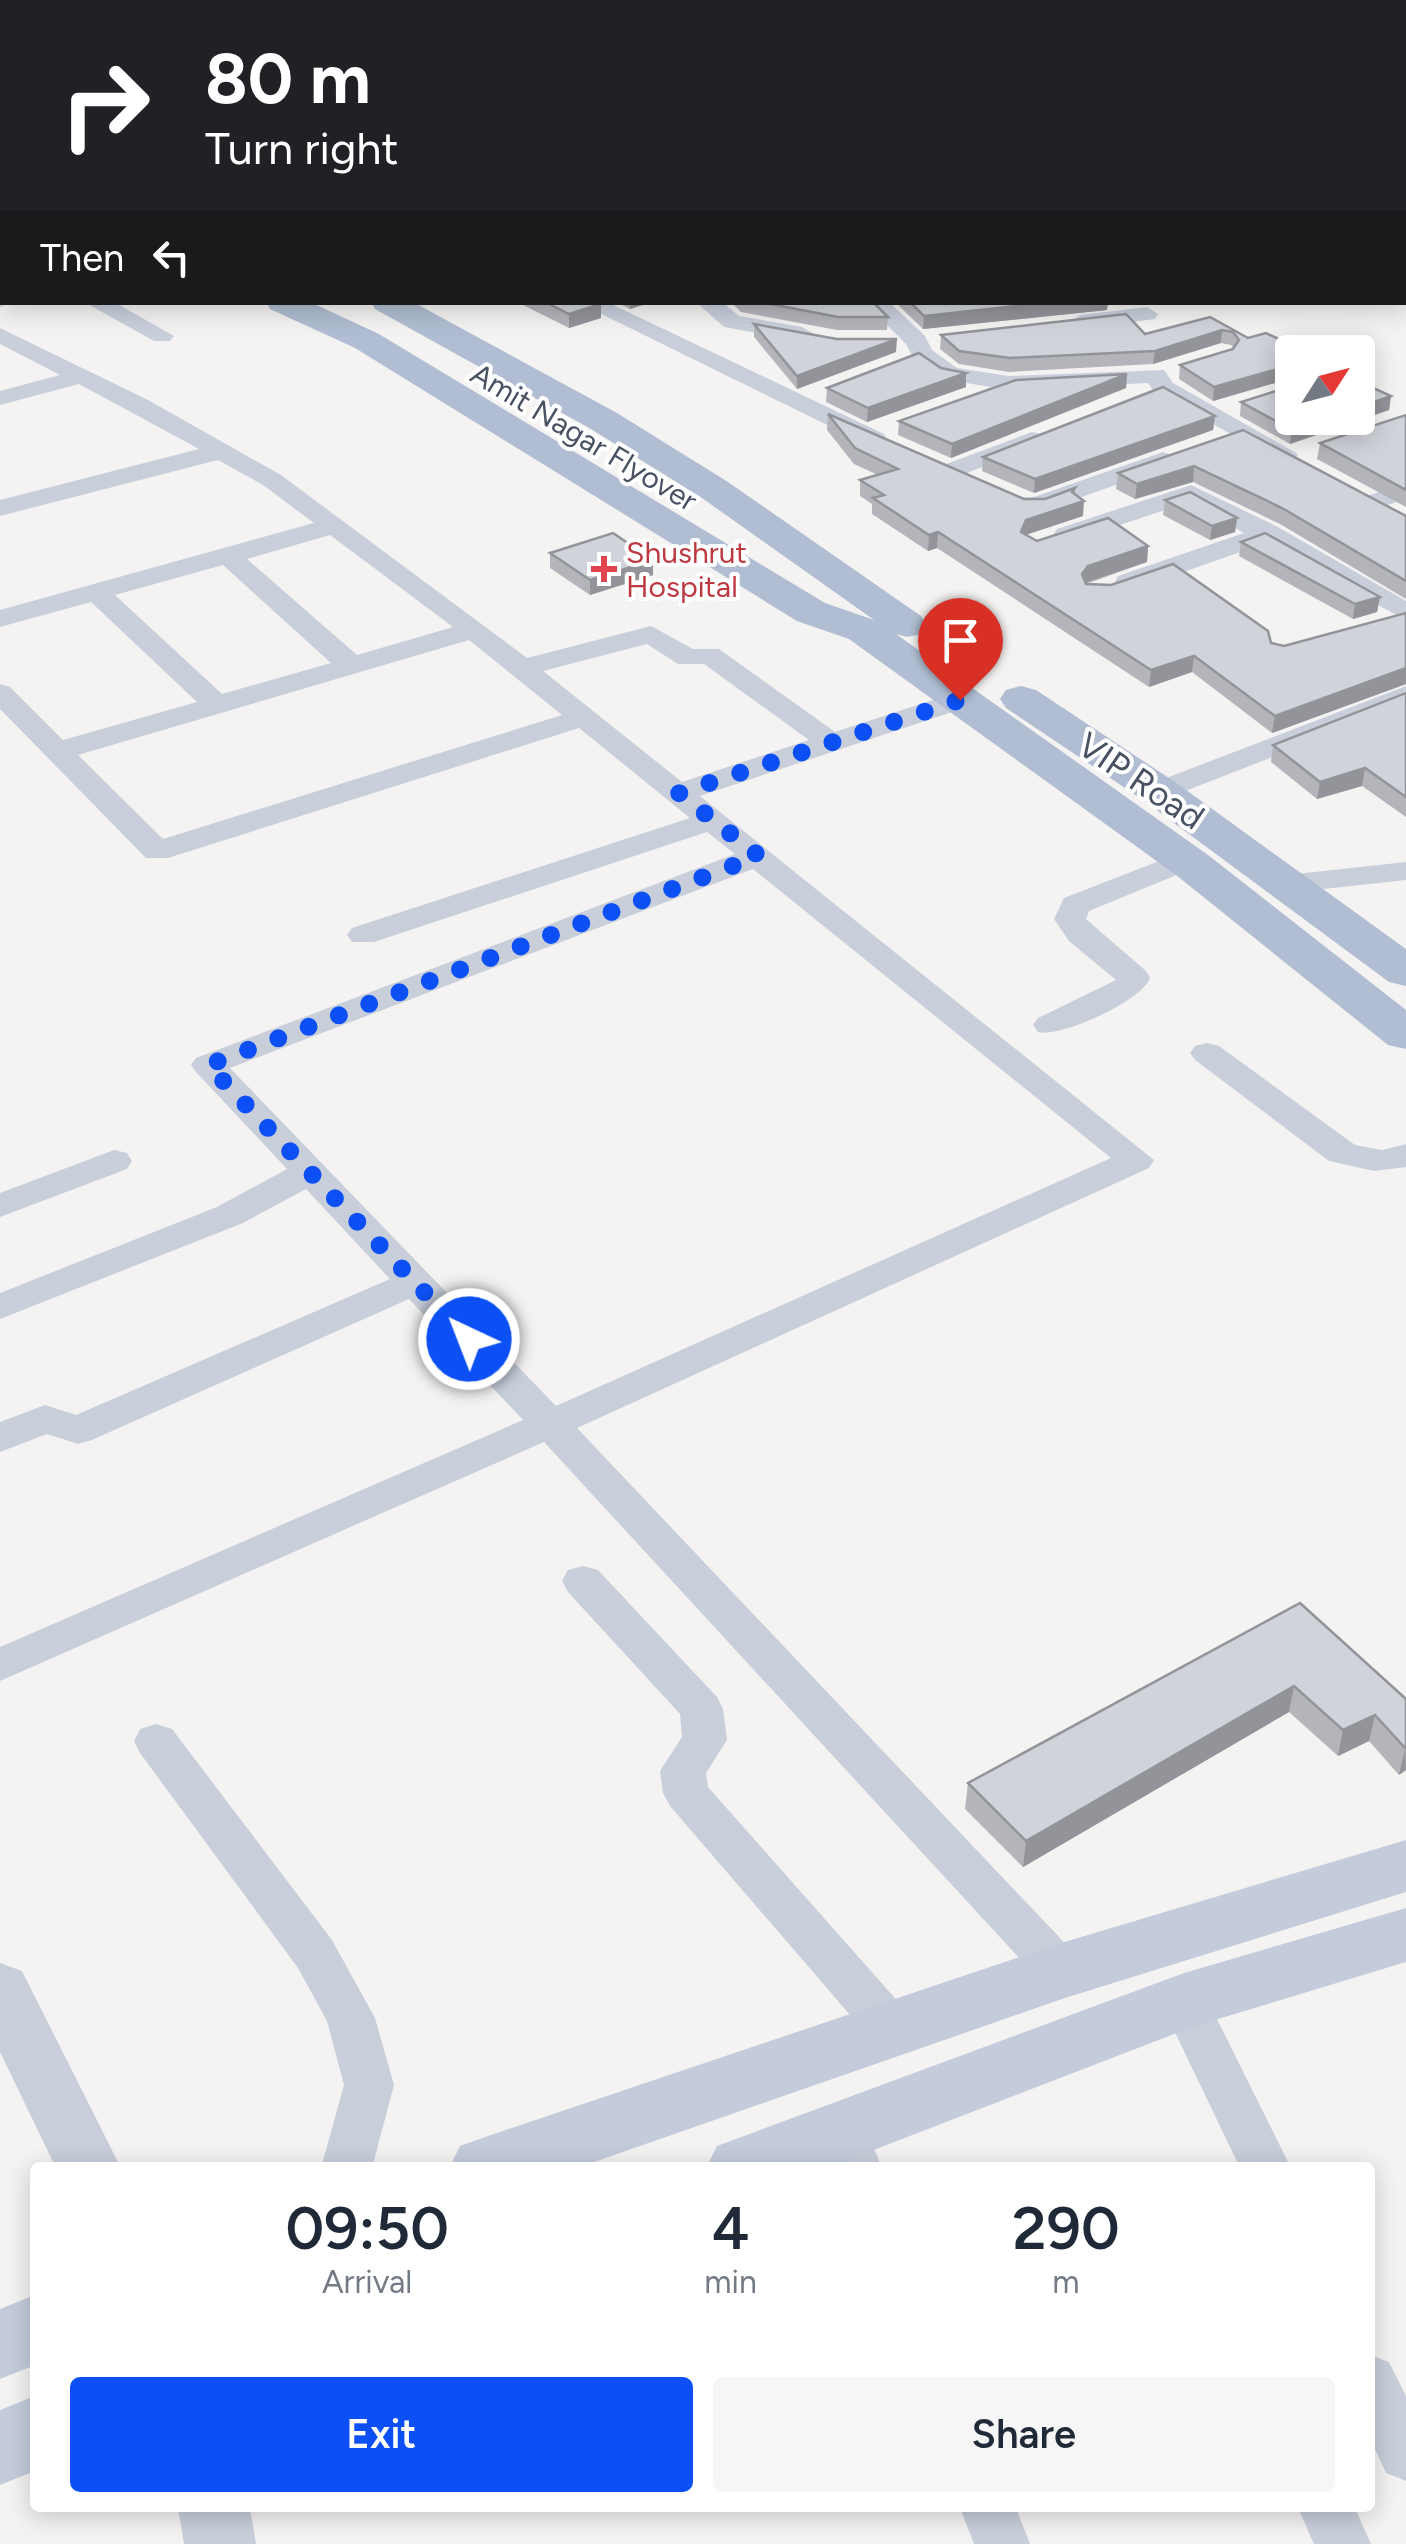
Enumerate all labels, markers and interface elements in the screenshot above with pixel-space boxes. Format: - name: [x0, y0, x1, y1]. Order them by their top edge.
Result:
- text: 80 m: [205, 36, 371, 121]
- icon: right: [40, 40, 170, 170]
- text: Turn right: [205, 121, 398, 175]
- icon: left: [144, 230, 199, 285]
- text: Then: [40, 235, 124, 281]
- north arrow: [1275, 335, 1375, 435]
- map controls: [1275, 335, 1375, 435]
- street label: Amit Nagar Flyover: [464, 355, 704, 519]
- place label: Shushrut Hospital: [626, 534, 747, 605]
- marker: Shushrut Hospital: [591, 556, 617, 582]
- pin: [918, 598, 1003, 701]
- icon: arrive: [933, 613, 988, 668]
- street label: VIP Road: [1070, 724, 1212, 838]
- position arrow: [417, 1287, 521, 1391]
- text: 09:50: [285, 2192, 449, 2264]
- text: 4: [712, 2192, 749, 2264]
- text: 290: [1012, 2192, 1120, 2264]
- text: Arrival: [322, 2263, 412, 2301]
- text: min: [704, 2263, 757, 2301]
- text: m: [1052, 2263, 1080, 2301]
- button: Exit: [70, 2377, 693, 2492]
- button: Share: [713, 2377, 1335, 2492]

